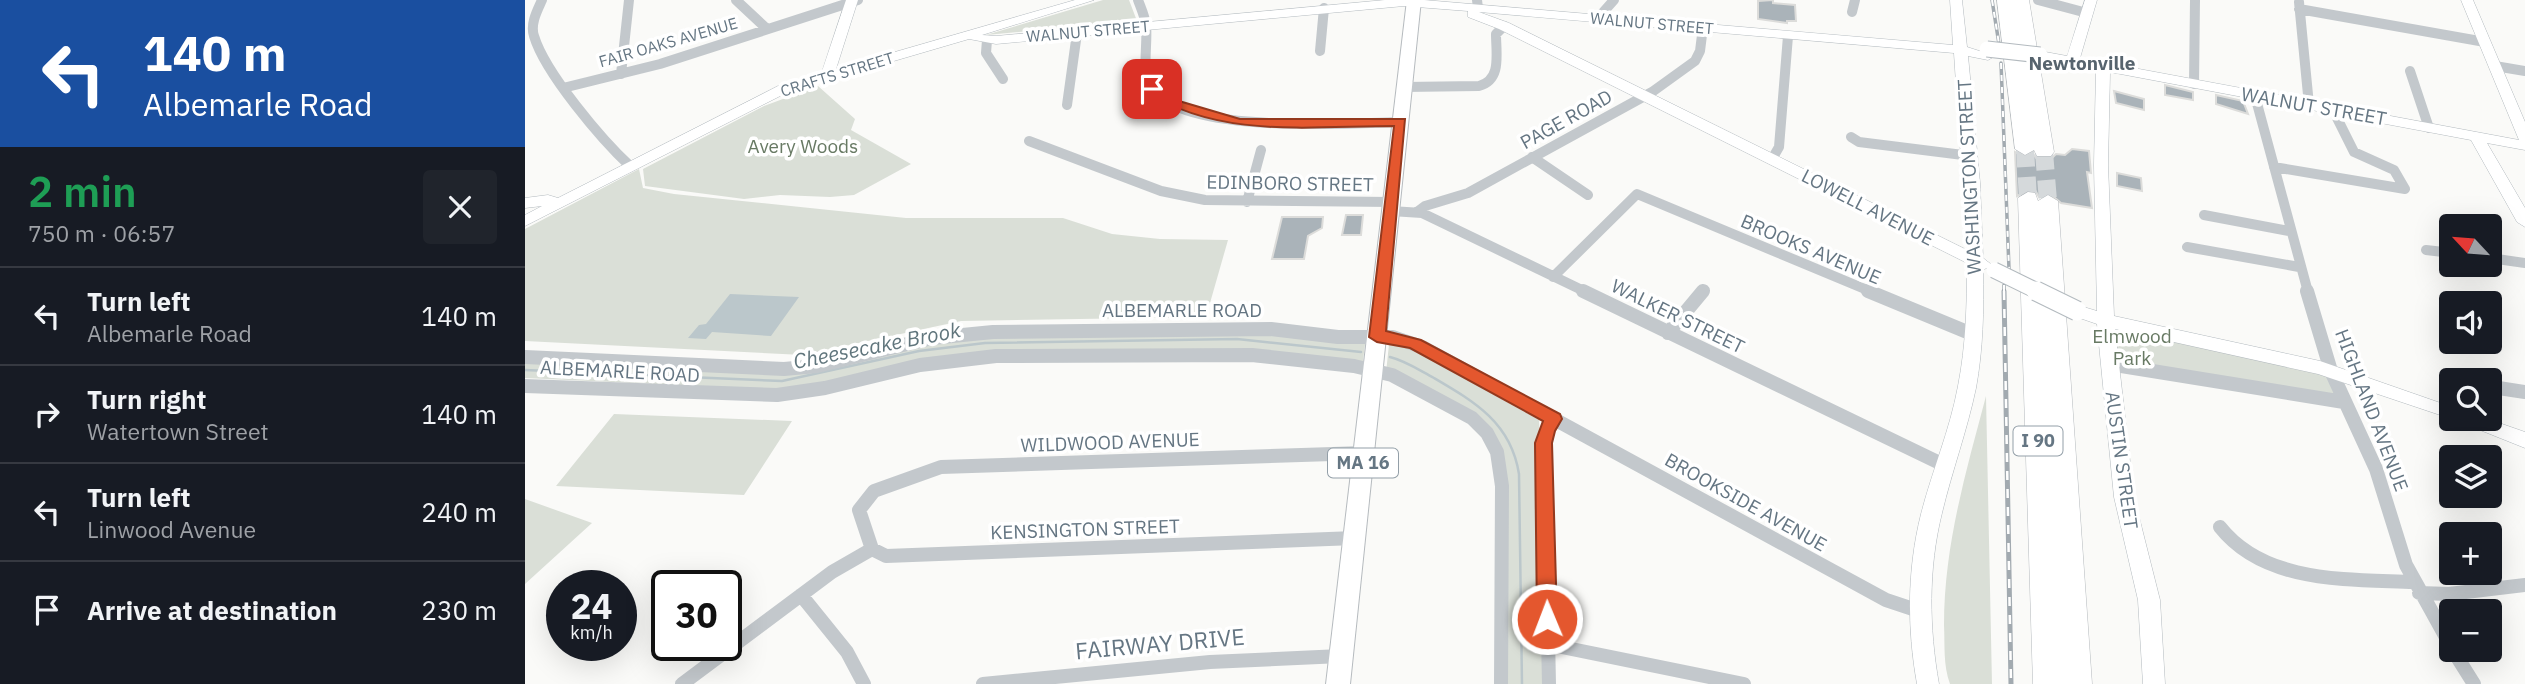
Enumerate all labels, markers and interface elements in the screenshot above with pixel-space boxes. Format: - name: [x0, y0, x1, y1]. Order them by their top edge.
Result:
- street label: WALNUT STREET: [1589, 8, 1715, 38]
- street label: FAIR OAKS AVENUE: [596, 13, 740, 71]
- street label: WALNUT STREET: [1025, 16, 1151, 46]
- text: 140 m: [143, 21, 287, 84]
- icon: left: [28, 28, 119, 119]
- street label: CRAFTS STREET: [778, 47, 896, 101]
- district label: Newtonville: [2028, 51, 2136, 75]
- pin: [1122, 59, 1182, 119]
- icon: arrive: [1133, 70, 1171, 108]
- street label: WASHINGTON STREET: [1952, 79, 1986, 275]
- street label: WALNUT STREET: [2240, 81, 2389, 131]
- text: Albemarle Road: [143, 83, 373, 125]
- street label: PAGE ROAD: [1516, 84, 1616, 154]
- park label: Avery Woods: [748, 134, 858, 158]
- street label: LOWELL AVENUE: [1798, 163, 1938, 251]
- text: 2 min: [28, 164, 137, 219]
- button: close: [423, 170, 497, 244]
- street label: EDINBORO STREET: [1206, 170, 1374, 196]
- street label: BROOKS AVENUE: [1737, 209, 1885, 289]
- north arrow: [2439, 214, 2503, 276]
- map controls: [2439, 214, 2502, 662]
- text: 750 m · 06:57: [28, 218, 175, 248]
- street label: WALKER STREET: [1607, 273, 1749, 359]
- text: Turn left: [87, 284, 190, 318]
- button: sound: [2439, 291, 2502, 354]
- icon: left: [28, 297, 66, 335]
- street label: ALBEMARLE ROAD: [1102, 298, 1262, 322]
- text: 140 m: [421, 299, 497, 333]
- water label: Cheesecake Brook: [791, 315, 964, 375]
- text: Albemarle Road: [87, 318, 252, 348]
- park label: Elmwood Park: [2092, 324, 2172, 370]
- street label: HIGHLAND AVENUE: [2330, 325, 2414, 495]
- street label: ALBEMARLE ROAD: [539, 355, 701, 387]
- button: search: [2439, 368, 2502, 431]
- text: Turn right: [87, 382, 206, 416]
- street label: AUSTIN STREET: [2100, 390, 2144, 530]
- icon: right: [28, 395, 66, 433]
- text: 140 m: [421, 397, 497, 431]
- text: Watertown Street: [87, 416, 269, 446]
- road number: I 90: [2013, 426, 2063, 456]
- street label: WILDWOOD AVENUE: [1020, 427, 1200, 457]
- button: layers: [2439, 445, 2502, 508]
- street label: BROOKSIDE AVENUE: [1661, 447, 1831, 557]
- road number: MA 16: [1328, 448, 1398, 477]
- text: Turn left: [87, 480, 190, 514]
- icon: left: [28, 493, 66, 531]
- text: 240 m: [421, 495, 497, 529]
- text: Linwood Avenue: [87, 514, 256, 544]
- street label: KENSINGTON STREET: [990, 514, 1180, 544]
- button: +: [2439, 522, 2502, 585]
- speed limit sign: 30: [651, 570, 742, 661]
- position arrow: [1510, 582, 1584, 656]
- text: 24: [570, 583, 613, 629]
- icon: arrive: [28, 591, 66, 629]
- text: Arrive at destination: [87, 593, 337, 627]
- text: 230 m: [421, 593, 497, 627]
- button: −: [2439, 599, 2502, 662]
- text: km/h: [570, 621, 613, 644]
- street label: FAIRWAY DRIVE: [1074, 621, 1246, 665]

